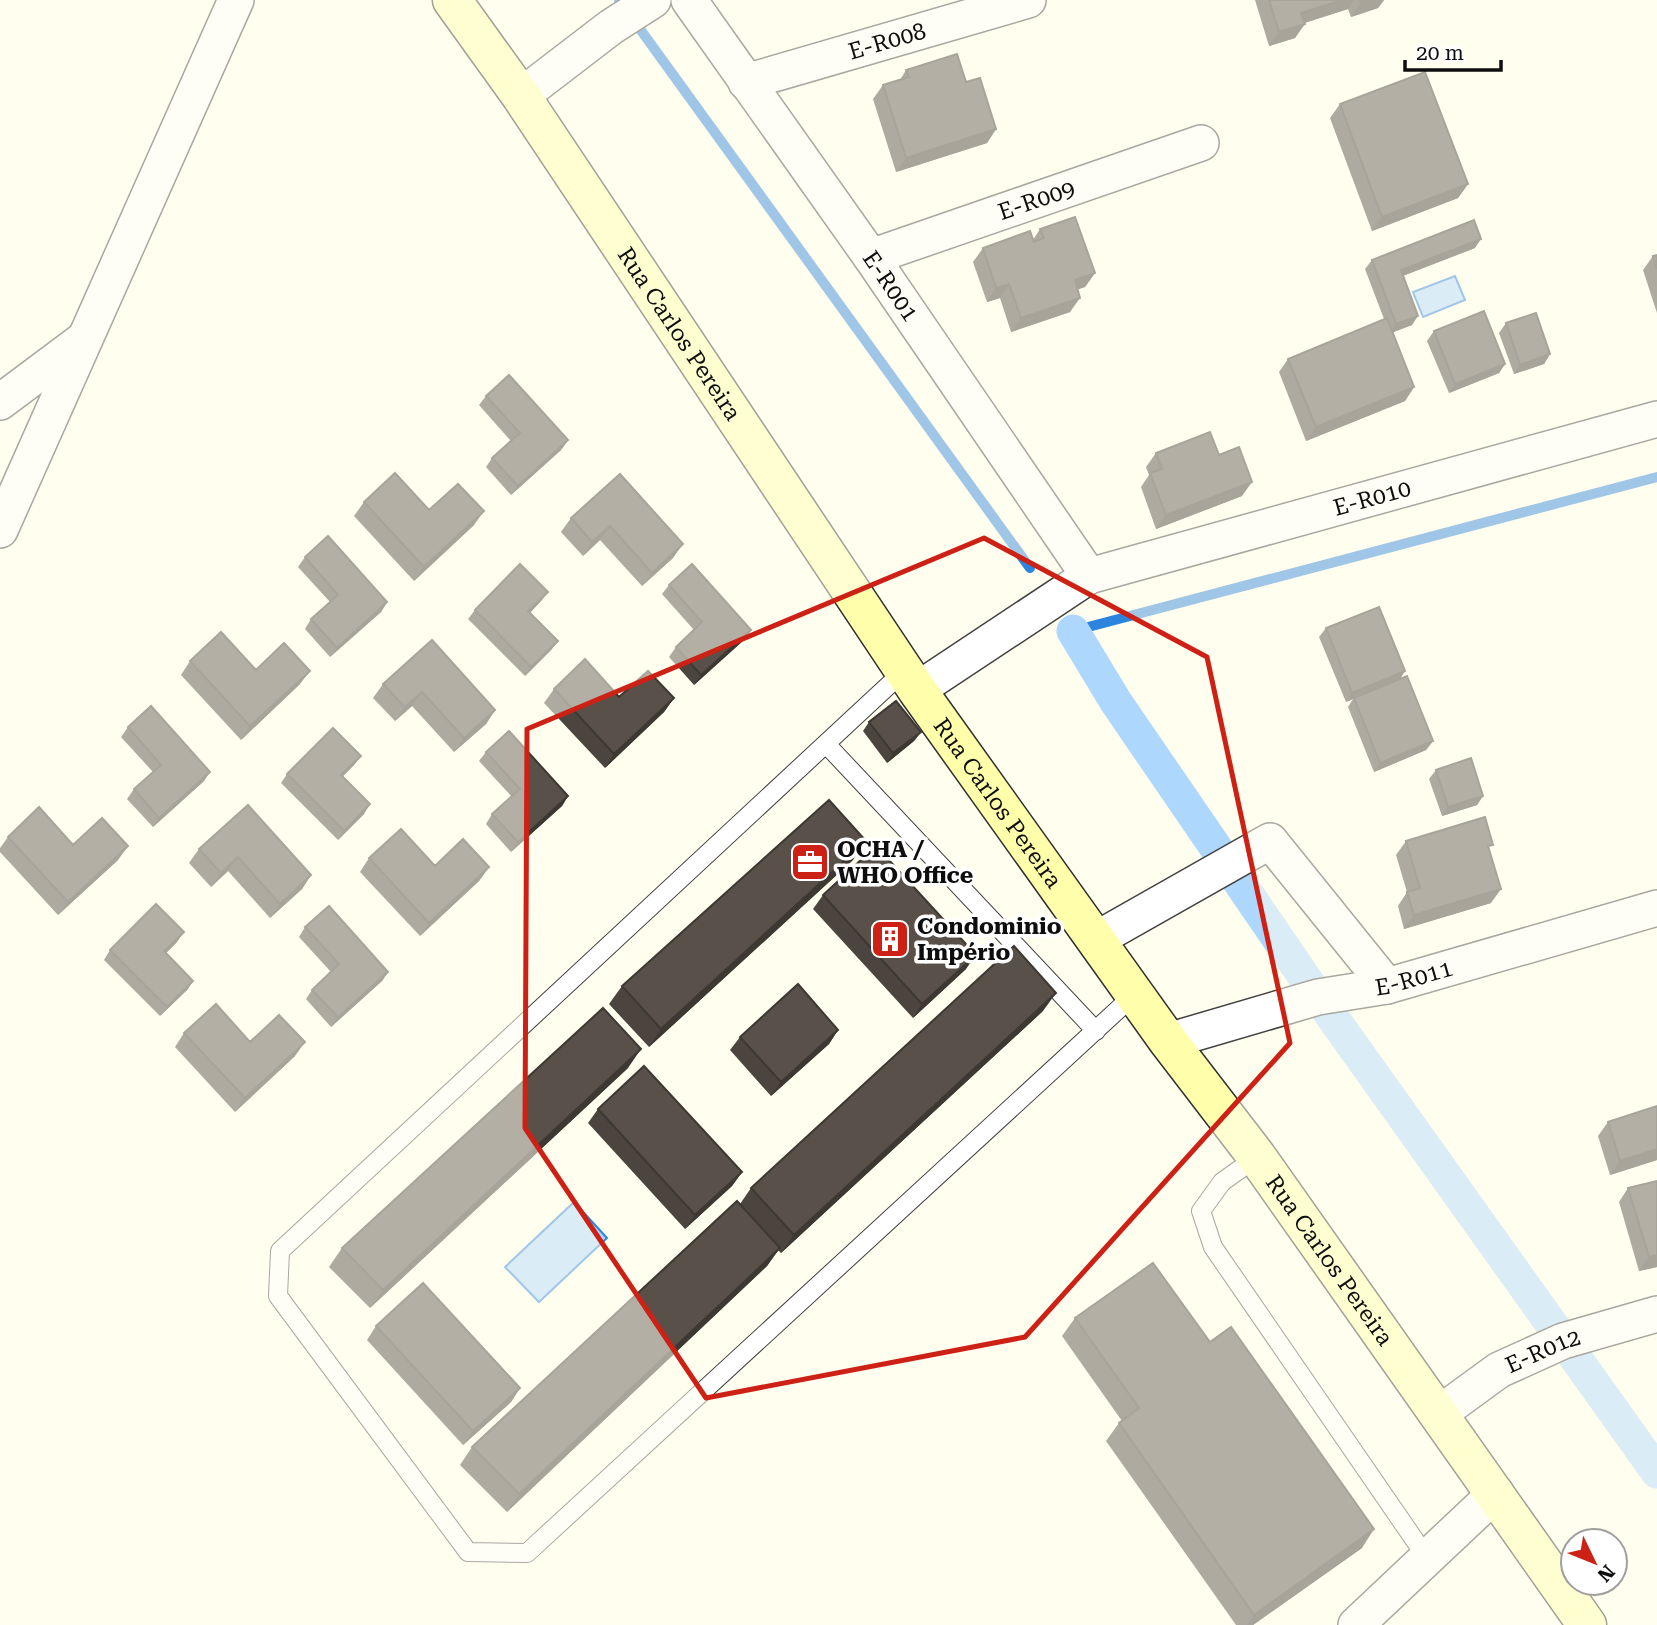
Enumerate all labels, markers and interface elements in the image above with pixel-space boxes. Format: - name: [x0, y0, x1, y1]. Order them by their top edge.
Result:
- street label: E-R008: [845, 17, 929, 65]
- scale bar: [1405, 28, 1501, 72]
- text: 20 m: [1416, 41, 1464, 65]
- street label: E-R009: [995, 174, 1078, 226]
- street label: Rua Carlos Pereira: [612, 242, 747, 426]
- street label: E-R001: [857, 246, 924, 326]
- street label: E-R010: [1330, 474, 1414, 521]
- street label: Rua Carlos Pereira: [928, 713, 1068, 894]
- place label: OCHA / WHO Office: [837, 836, 973, 889]
- office icon: OCHA / WHO Office: [789, 841, 831, 883]
- place label: Condominio Império: [917, 913, 1062, 966]
- building icon: Condominio Império: [869, 918, 911, 960]
- street label: E-R011: [1373, 954, 1456, 1001]
- street label: Rua Carlos Pereira: [1260, 1170, 1399, 1351]
- street label: E-R012: [1501, 1323, 1583, 1379]
- north arrow: [1559, 1527, 1629, 1597]
- text: N: [1592, 1560, 1619, 1587]

